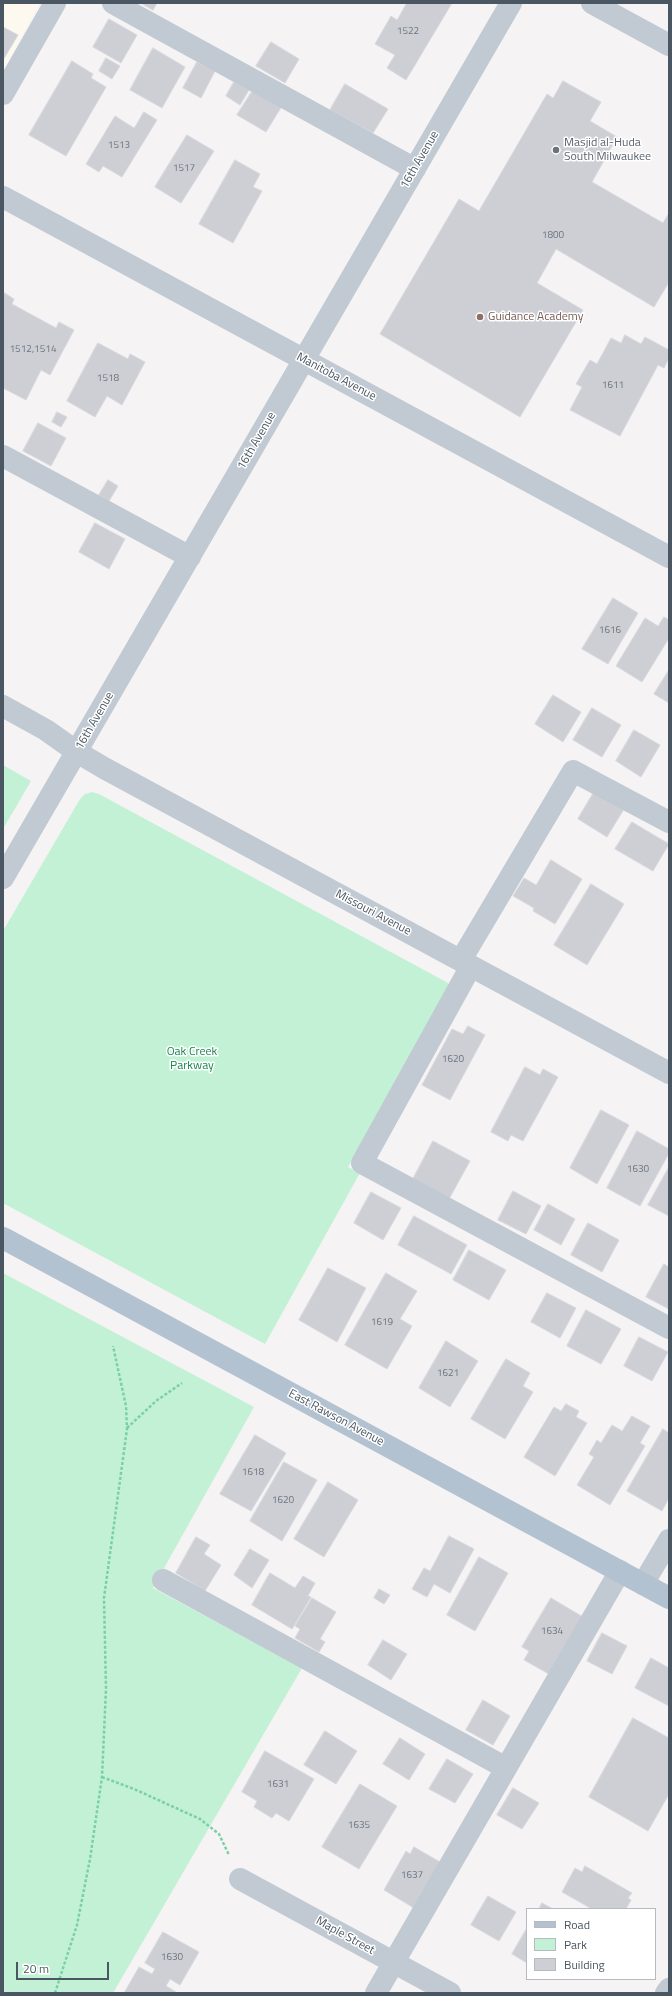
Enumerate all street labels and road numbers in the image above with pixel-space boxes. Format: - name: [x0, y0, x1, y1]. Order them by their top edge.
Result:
- street label: 16th Avenue: [398, 129, 442, 191]
- street label: Manitoba Avenue: [294, 350, 378, 404]
- street label: 16th Avenue: [235, 410, 279, 472]
- street label: 16th Avenue: [73, 690, 117, 752]
- street label: Missouri Avenue: [333, 887, 413, 939]
- street label: East Rawson Avenue: [286, 1387, 386, 1449]
- street label: Maple Street: [313, 1914, 377, 1958]

